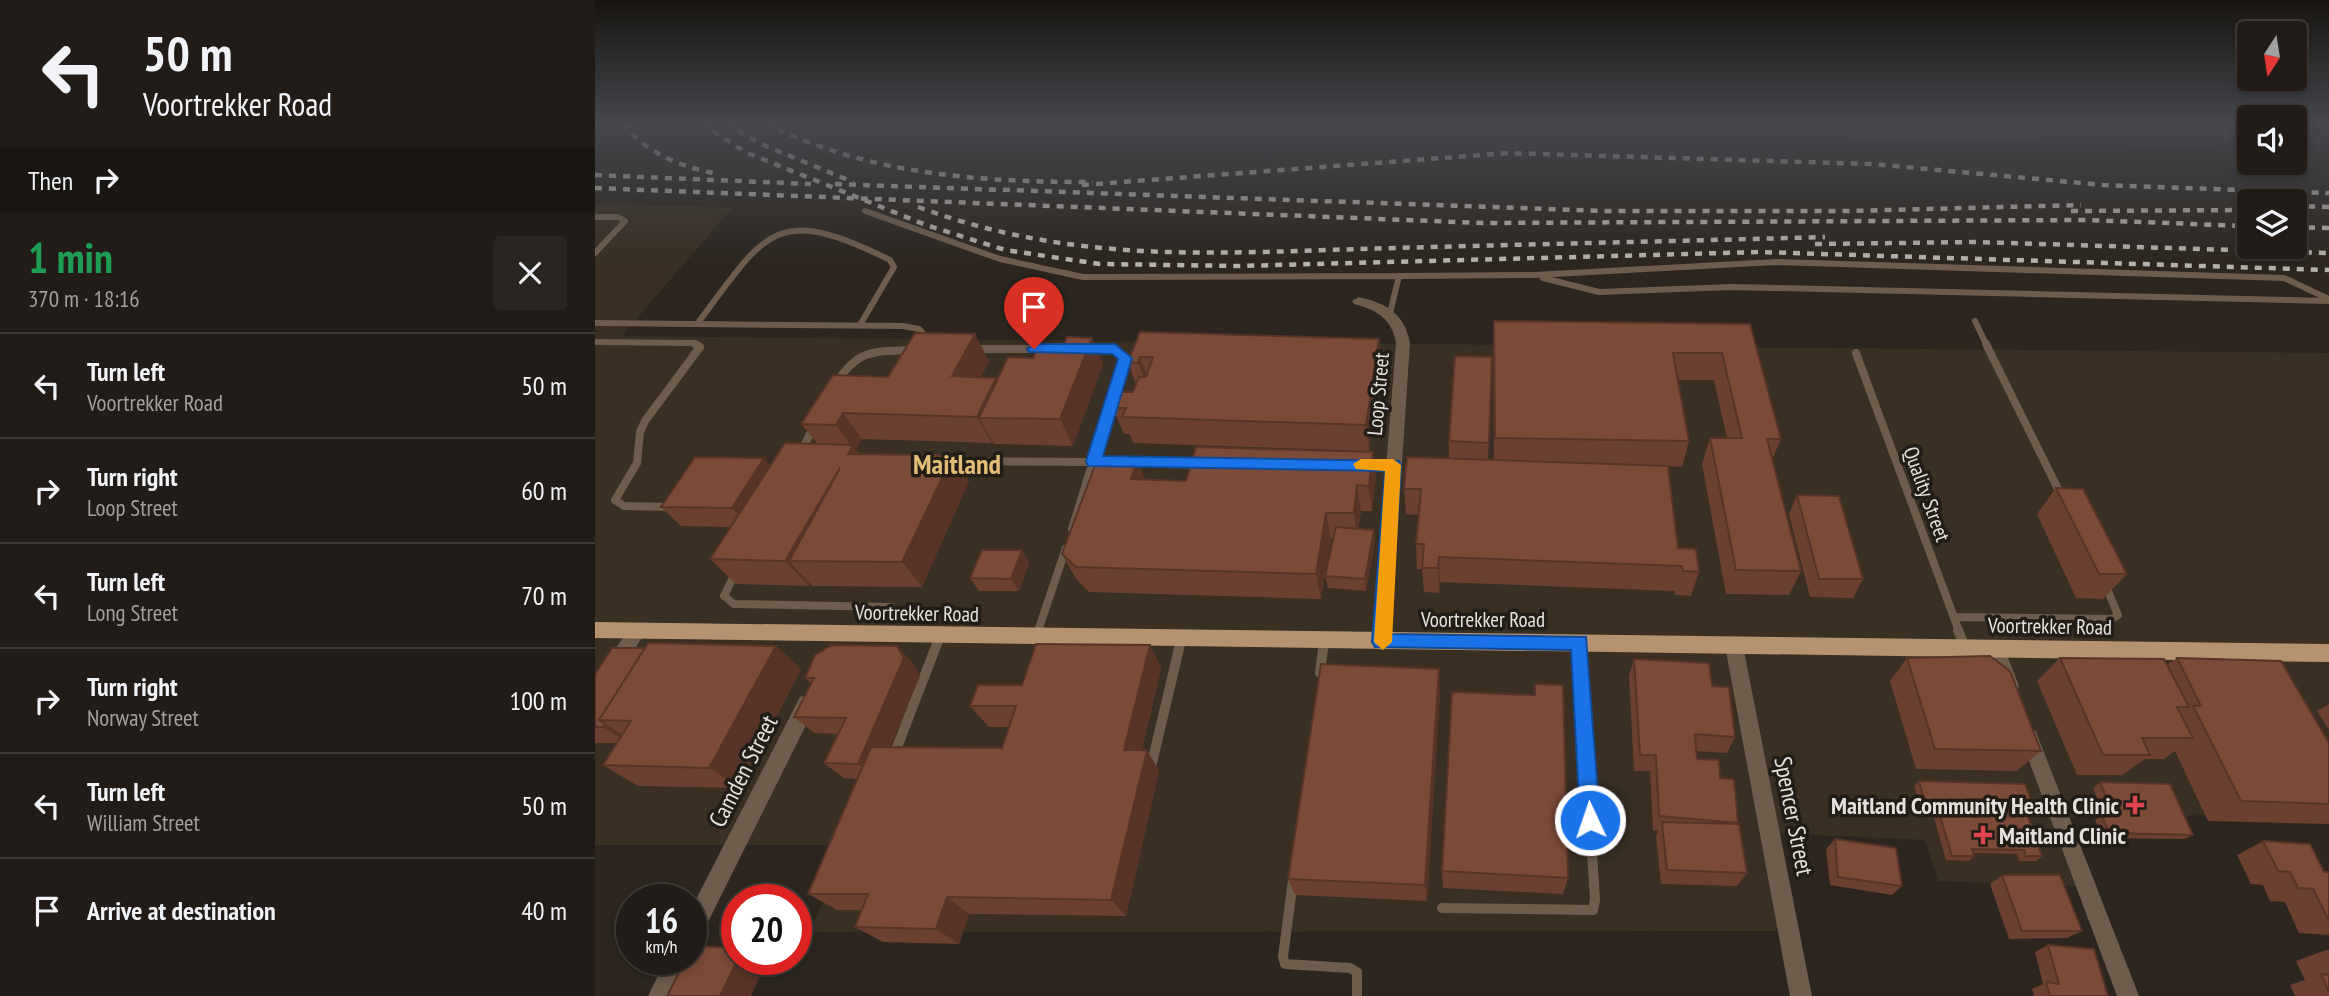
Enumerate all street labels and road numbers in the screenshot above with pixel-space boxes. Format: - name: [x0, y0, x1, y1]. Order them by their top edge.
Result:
- street label: Loop Street: [1361, 351, 1395, 437]
- street label: Quality Street: [1897, 443, 1957, 546]
- street label: Voortrekker Road: [854, 598, 979, 628]
- street label: Voortrekker Road: [1420, 606, 1545, 633]
- street label: Voortrekker Road: [1987, 611, 2112, 641]
- street label: Camden Street: [702, 709, 785, 832]
- street label: Spencer Street: [1767, 754, 1821, 879]

